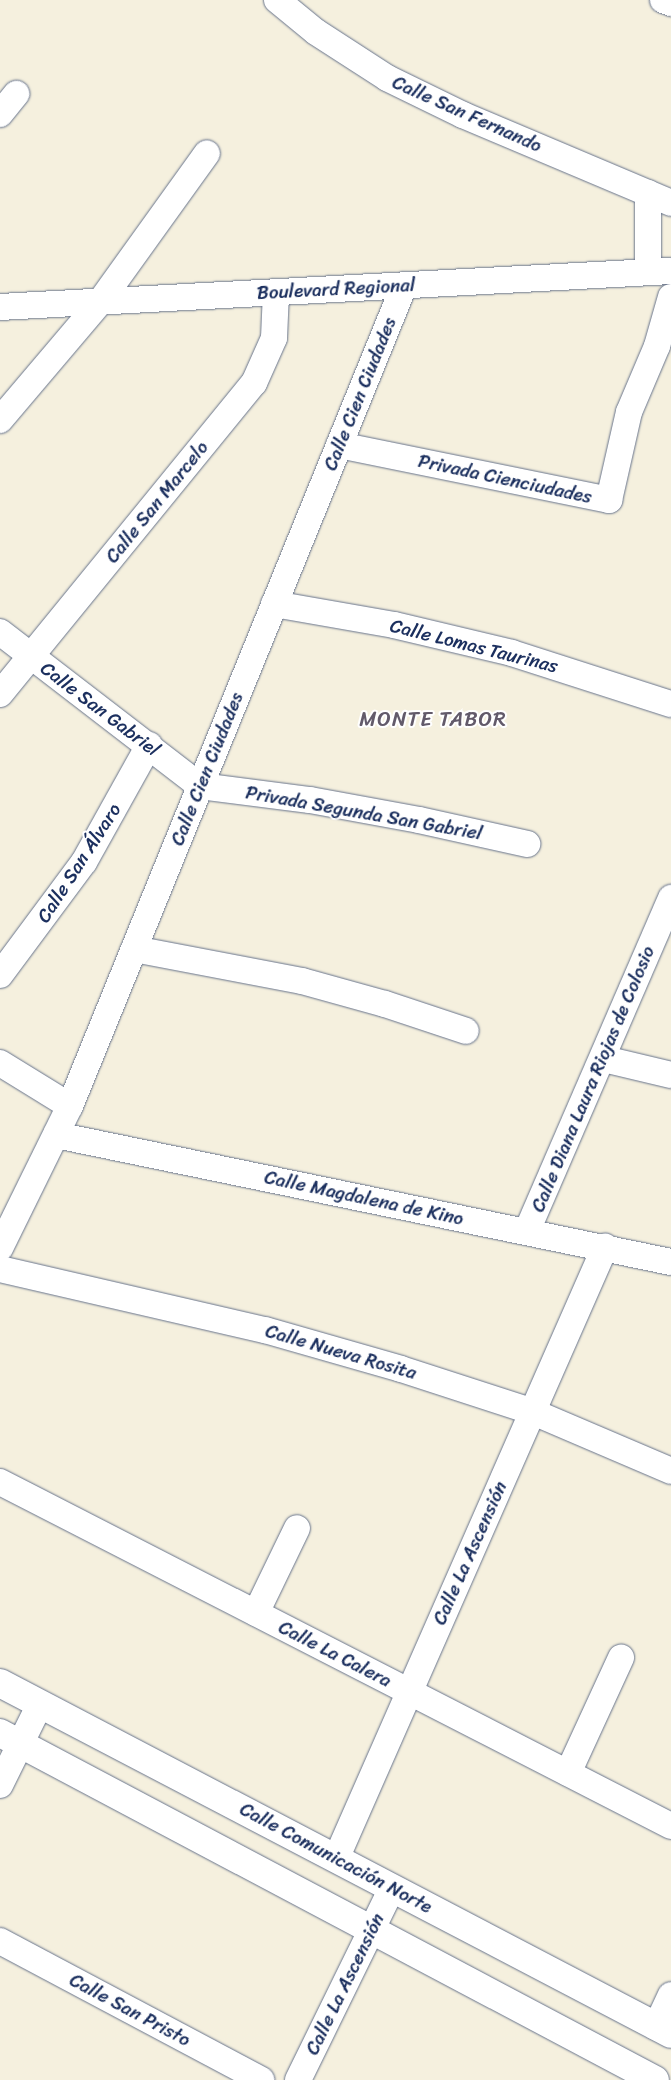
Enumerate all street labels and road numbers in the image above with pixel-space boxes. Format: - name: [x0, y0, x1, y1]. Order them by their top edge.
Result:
- street label: Calle San Fernando: [389, 71, 545, 157]
- street label: Boulevard Regional: [256, 273, 416, 305]
- street label: Calle Cien Ciudades: [319, 314, 401, 474]
- street label: Calle San Marcelo: [101, 436, 213, 568]
- street label: Privada Cienciudades: [416, 449, 594, 509]
- street label: Calle Lomas Taurinas: [388, 614, 560, 678]
- street label: Calle San Gabriel: [36, 657, 164, 761]
- street label: Calle Cien Ciudades: [166, 689, 248, 849]
- street label: Privada Segunda San Gabriel: [244, 781, 484, 845]
- street label: Calle San Álvaro: [32, 799, 126, 927]
- street label: Calle Diana Laura Riojas de Colosio: [526, 941, 660, 1217]
- street label: Calle Magdalena de Kino: [263, 1166, 465, 1230]
- street label: Calle Nueva Rosita: [263, 1319, 419, 1385]
- street label: Calle La Ascensión: [428, 1478, 512, 1628]
- street label: Calle La Calera: [275, 1616, 395, 1692]
- street label: Calle Comunicación Norte: [235, 1797, 437, 1919]
- street label: Calle La Ascensión: [301, 1909, 389, 2059]
- street label: Calle San Pristo: [65, 1968, 195, 2052]

